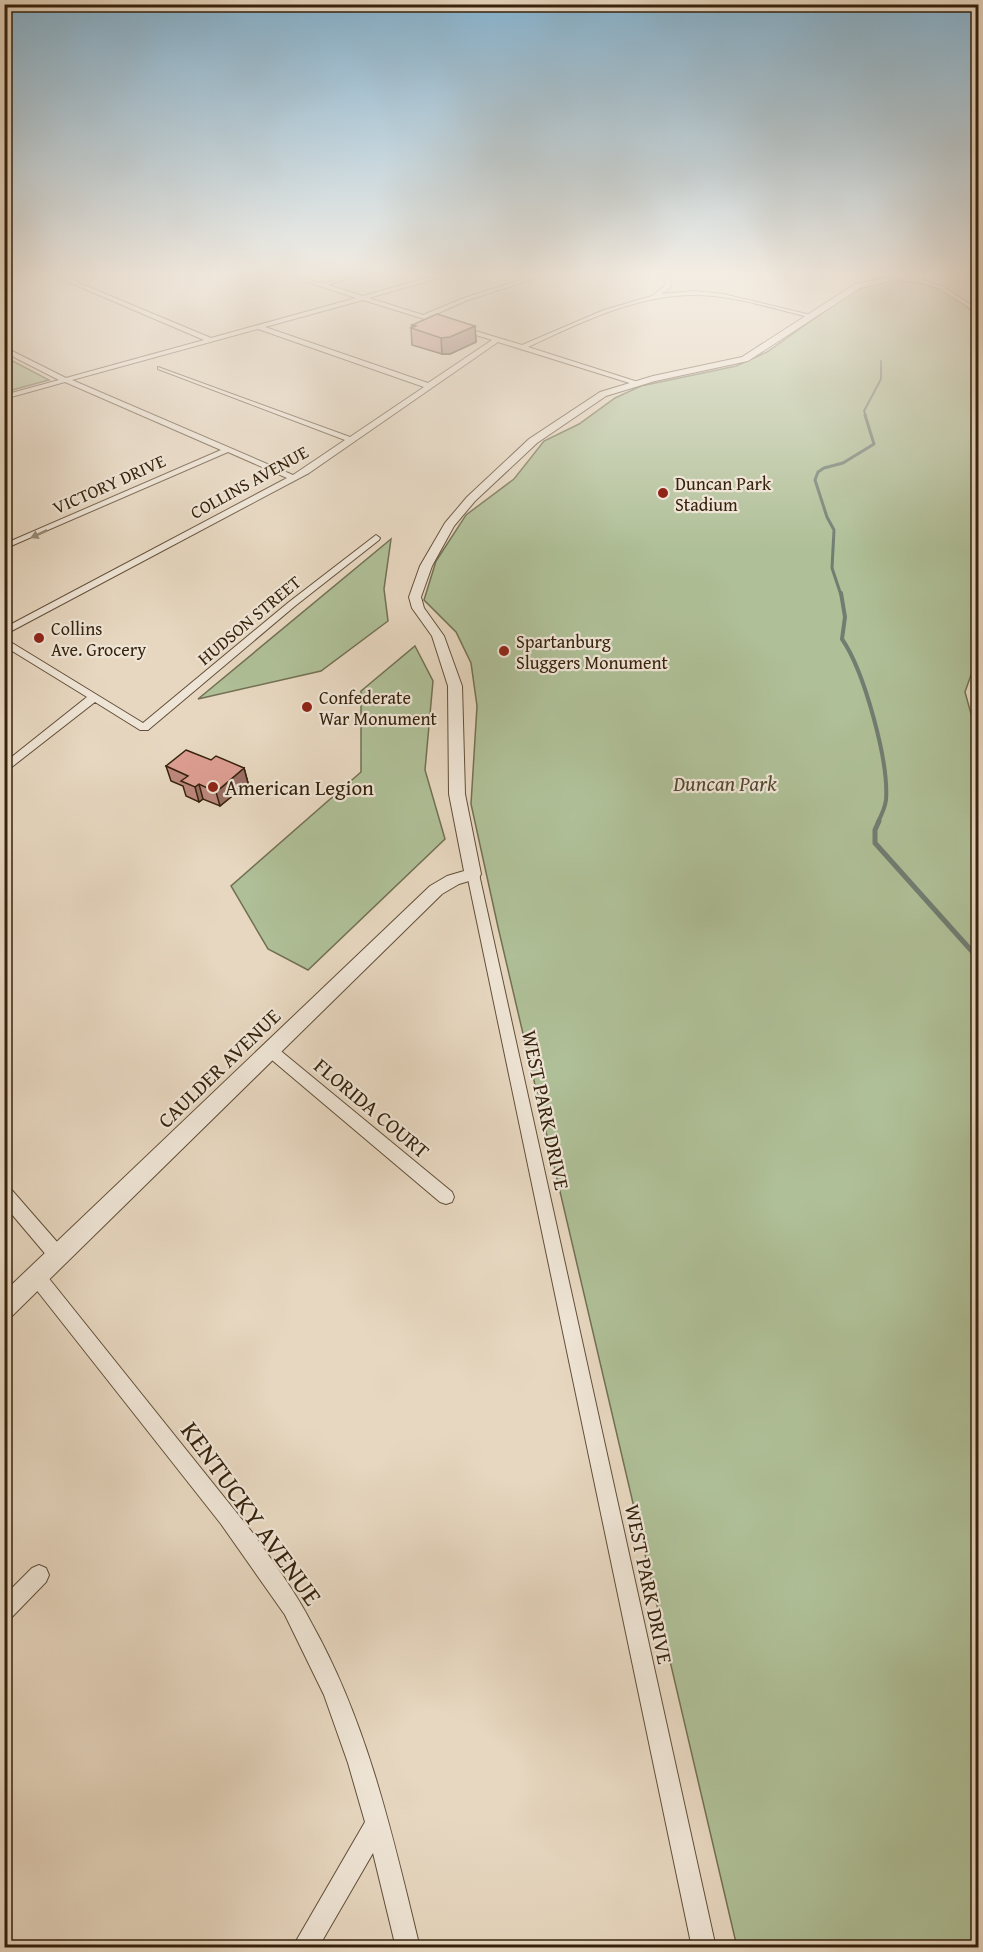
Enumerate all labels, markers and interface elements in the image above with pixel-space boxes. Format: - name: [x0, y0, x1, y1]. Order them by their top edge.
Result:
- street label: COLLINS AVENUE: [185, 438, 313, 526]
- street label: VICTORY DRIVE: [48, 447, 170, 521]
- place label: Duncan Park Stadium: [675, 470, 772, 518]
- marker: Duncan Park Stadium: [656, 486, 670, 500]
- one-way arrow: [31, 529, 48, 538]
- street label: HUDSON STREET: [191, 569, 307, 671]
- place label: Collins Ave. Grocery: [51, 615, 146, 663]
- place label: Spartanburg Sluggers Monument: [516, 628, 669, 676]
- marker: Collins Ave. Grocery: [32, 631, 46, 645]
- marker: Spartanburg Sluggers Monument: [497, 644, 511, 658]
- place label: Confederate War Monument: [319, 684, 438, 732]
- marker: Confederate War Monument: [300, 700, 314, 714]
- park label: Duncan Park: [672, 768, 777, 799]
- place label: American Legion: [225, 772, 374, 803]
- marker: American Legion: [206, 780, 220, 794]
- street label: CAULDER AVENUE: [150, 1001, 288, 1135]
- street label: WEST PARK DRIVE: [514, 1027, 578, 1193]
- street label: FLORIDA COURT: [307, 1050, 437, 1166]
- street label: KENTUCKY AVENUE: [172, 1413, 332, 1613]
- street label: WEST PARK DRIVE: [617, 1501, 681, 1667]

